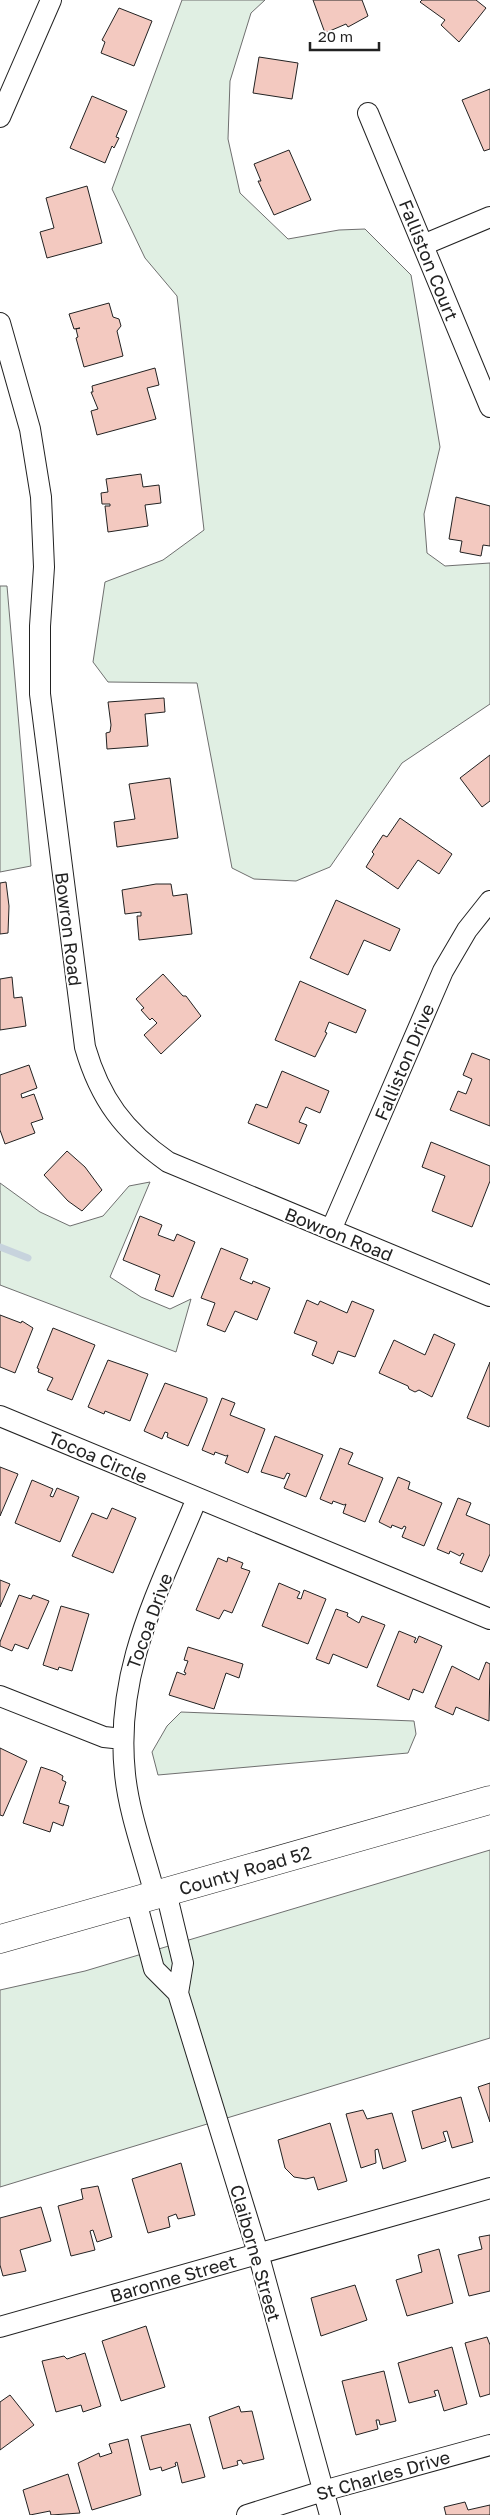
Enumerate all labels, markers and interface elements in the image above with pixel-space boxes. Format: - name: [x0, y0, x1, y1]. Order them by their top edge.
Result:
- scale bar: [310, 20, 379, 52]
- text: 20 m: [318, 27, 353, 45]
- street label: Falliston Court: [395, 196, 463, 324]
- street label: Bowron Road: [51, 871, 87, 987]
- street label: Falliston Drive: [370, 1000, 438, 1124]
- street label: Bowron Road: [282, 1202, 396, 1266]
- street label: Tocoa Circle: [45, 1426, 151, 1488]
- street label: Tocoa Drive: [122, 1570, 176, 1672]
- street label: County Road 52: [176, 1841, 314, 1899]
- street label: Claiborne Street: [226, 2182, 286, 2324]
- street label: Baronne Street: [107, 2249, 239, 2307]
- street label: St Charles Drive: [314, 2445, 452, 2505]

